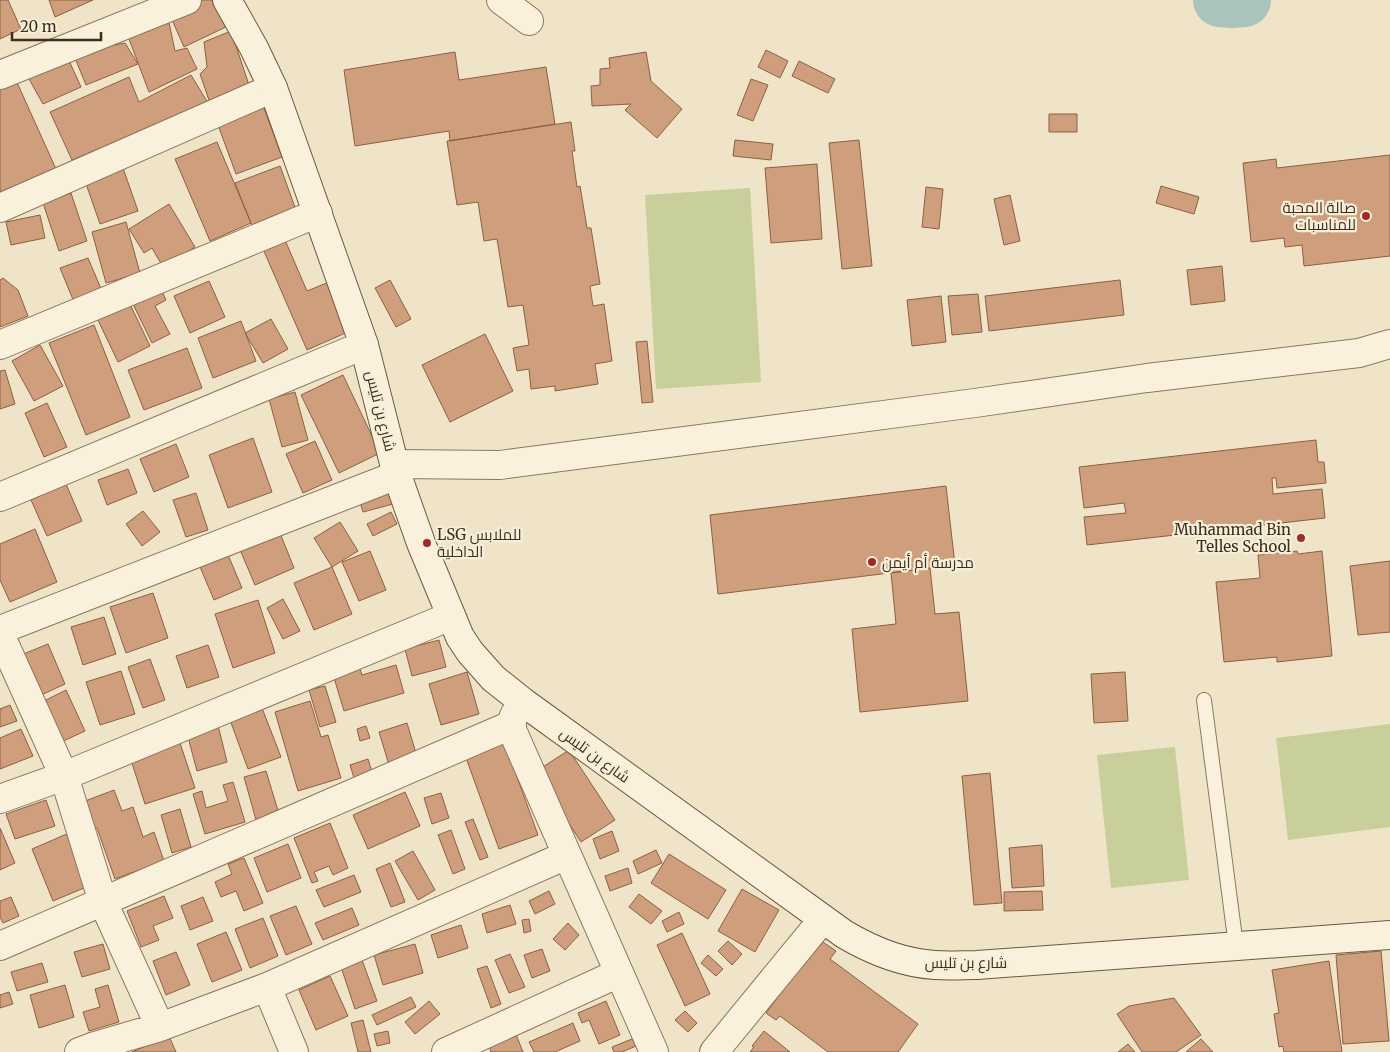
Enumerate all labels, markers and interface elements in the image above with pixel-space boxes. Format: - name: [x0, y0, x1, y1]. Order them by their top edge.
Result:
- scale bar: [12, 10, 101, 42]
- text: 20 m: [20, 17, 57, 36]
- place label: صالة المحبة للمناسبات: [1283, 198, 1356, 234]
- marker: صالة المحبة للمناسبات: [1360, 210, 1372, 222]
- street label: شارع بن تليس: [360, 369, 400, 454]
- place label: Muhammad Bin Telles School: [1174, 520, 1291, 556]
- place label: LSG للملابس الداخلية: [437, 525, 521, 561]
- marker: Muhammad Bin Telles School: [1295, 532, 1307, 544]
- marker: LSG للملابس الداخلية: [421, 537, 433, 549]
- place label: مدرسة أم أيمن: [882, 553, 974, 573]
- marker: مدرسة أم أيمن: [866, 556, 878, 568]
- street label: شارع بن تليس: [555, 723, 634, 789]
- street label: شارع بن تليس: [925, 953, 1007, 974]

